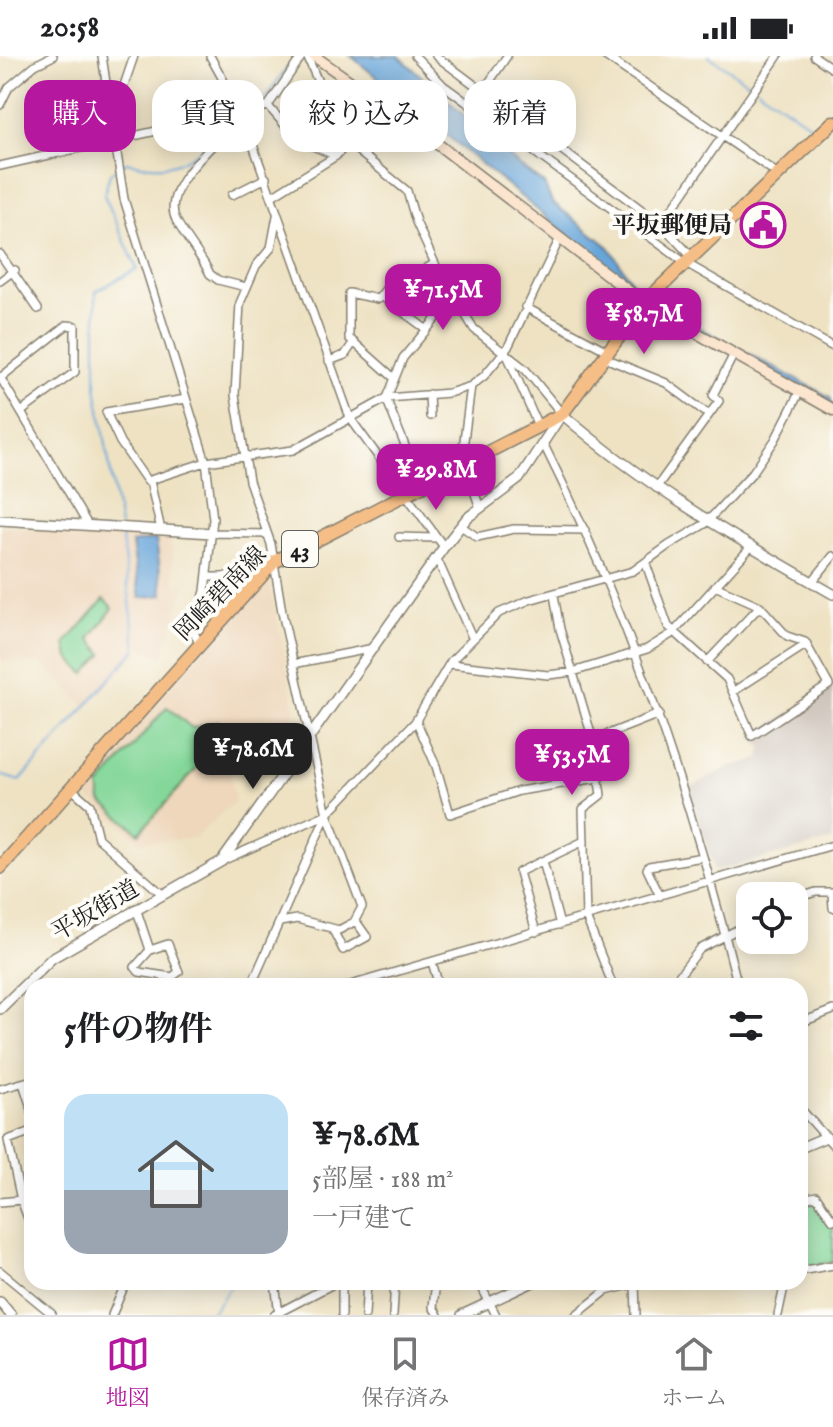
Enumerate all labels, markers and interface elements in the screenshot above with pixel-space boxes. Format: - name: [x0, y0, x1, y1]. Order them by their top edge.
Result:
- text: 20:58: [40, 9, 99, 47]
- chip: 購入: [24, 80, 136, 152]
- chip: 賃貸: [152, 80, 264, 152]
- chip: 絞り込み: [280, 80, 448, 152]
- chip: 新着: [464, 80, 576, 152]
- public building icon: 平坂郵便局: [739, 201, 787, 249]
- place label: 平坂郵便局: [612, 211, 732, 242]
- pin: ¥71.5M: [378, 264, 508, 332]
- text: ¥71.5M: [403, 273, 483, 306]
- pin: ¥58.7M: [579, 288, 709, 356]
- text: ¥58.7M: [604, 297, 684, 330]
- pin: ¥29.8M: [371, 444, 501, 512]
- text: ¥29.8M: [395, 453, 477, 486]
- road number: 43: [282, 531, 318, 567]
- street label: 岡崎碧南線: [168, 540, 274, 648]
- pin: ¥78.6M: [188, 723, 318, 791]
- pin: ¥53.5M: [507, 729, 637, 797]
- text: ¥78.6M: [212, 732, 294, 765]
- text: ¥53.5M: [533, 738, 611, 771]
- street label: 平坂街道: [46, 874, 145, 949]
- map controls: [736, 882, 808, 954]
- button: locate: [736, 882, 808, 954]
- icon: filters: [724, 1004, 768, 1048]
- text: 5件の物件: [64, 1009, 212, 1052]
- text: ¥78.6M: [312, 1114, 420, 1157]
- icon: home: [128, 1126, 224, 1222]
- text: 5部屋 · 188 m²: [312, 1163, 454, 1196]
- text: 一戸建て: [312, 1202, 416, 1235]
- tab: 地図: [106, 1332, 150, 1413]
- tab: 保存済み: [361, 1332, 449, 1413]
- tab: ホーム: [661, 1332, 727, 1413]

